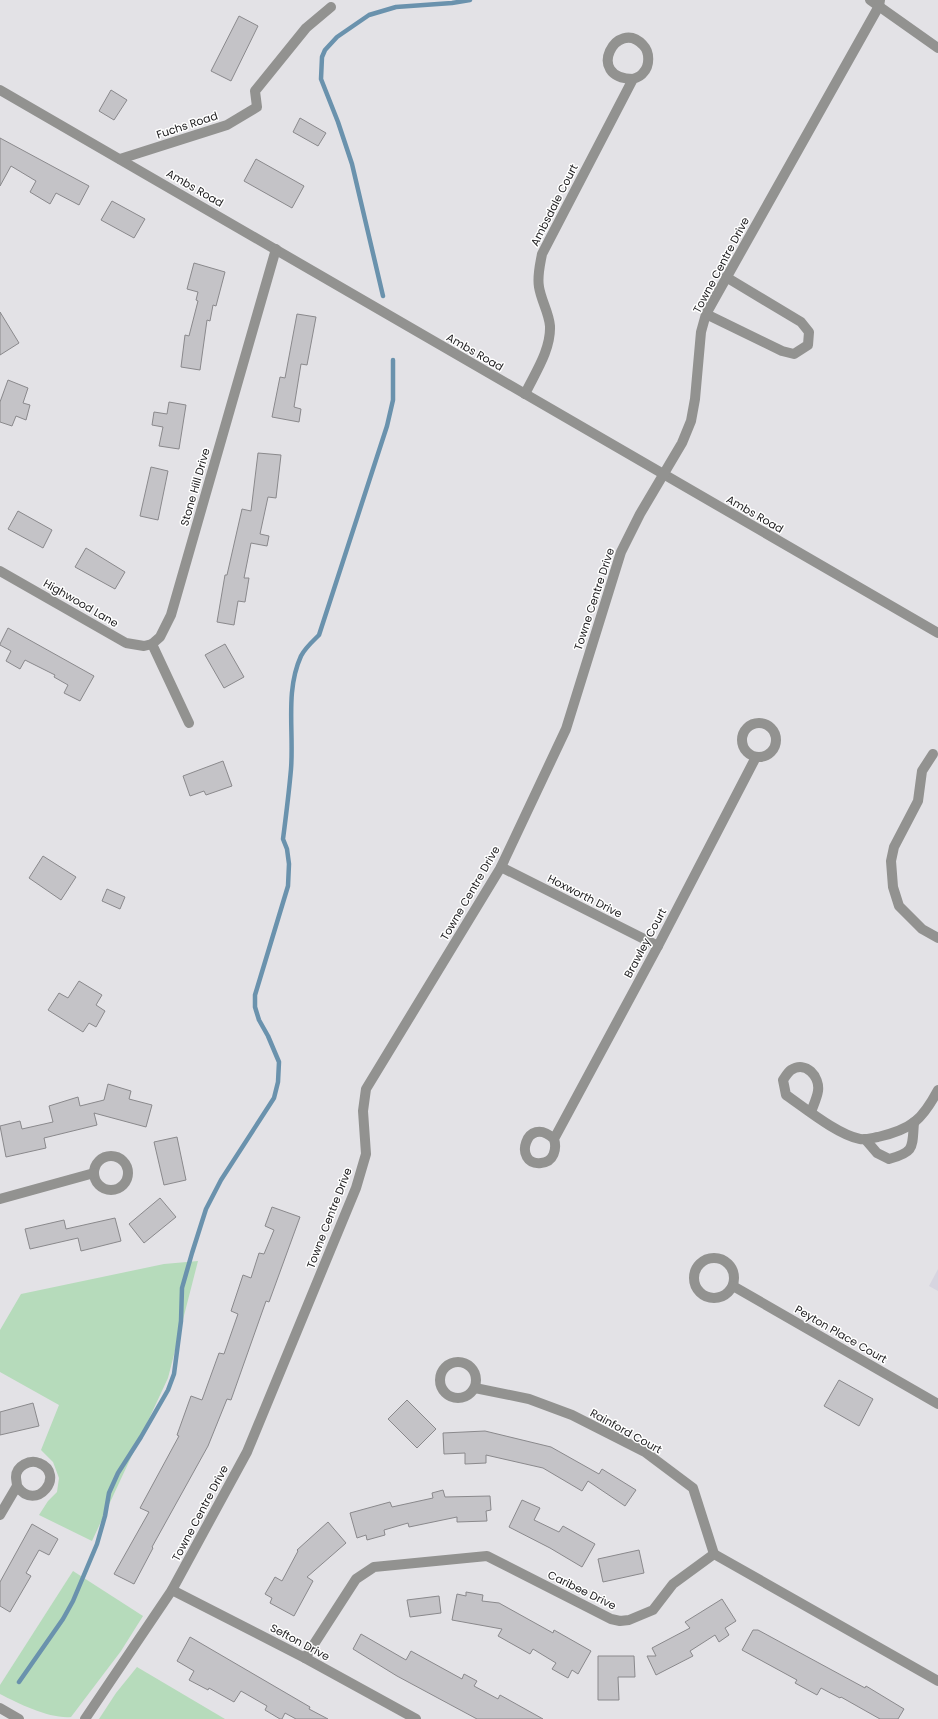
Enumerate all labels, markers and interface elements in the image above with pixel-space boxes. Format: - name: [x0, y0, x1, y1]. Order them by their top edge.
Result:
- street label: Fuchs Road: [154, 108, 220, 142]
- street label: Ambsdale Court: [526, 161, 582, 249]
- street label: Ambs Road: [164, 165, 226, 211]
- street label: Towne Centre Drive: [689, 214, 753, 316]
- street label: Ambs Road: [444, 329, 506, 375]
- street label: Stone Hill Drive: [176, 446, 214, 528]
- street label: Ambs Road: [724, 491, 786, 537]
- street label: Towne Centre Drive: [570, 546, 618, 652]
- street label: Highwood Lane: [40, 575, 122, 631]
- street label: Towne Centre Drive: [436, 843, 504, 943]
- street label: Hoxworth Drive: [545, 870, 625, 922]
- street label: Brawley Court: [620, 905, 670, 981]
- street label: Towne Centre Drive: [302, 1165, 356, 1271]
- street label: Peyton Place Court: [792, 1301, 890, 1367]
- street label: Rainford Court: [587, 1405, 665, 1457]
- street label: Towne Centre Drive: [168, 1462, 232, 1564]
- street label: Caribee Drive: [545, 1567, 619, 1614]
- street label: Sefton Drive: [267, 1620, 333, 1665]

